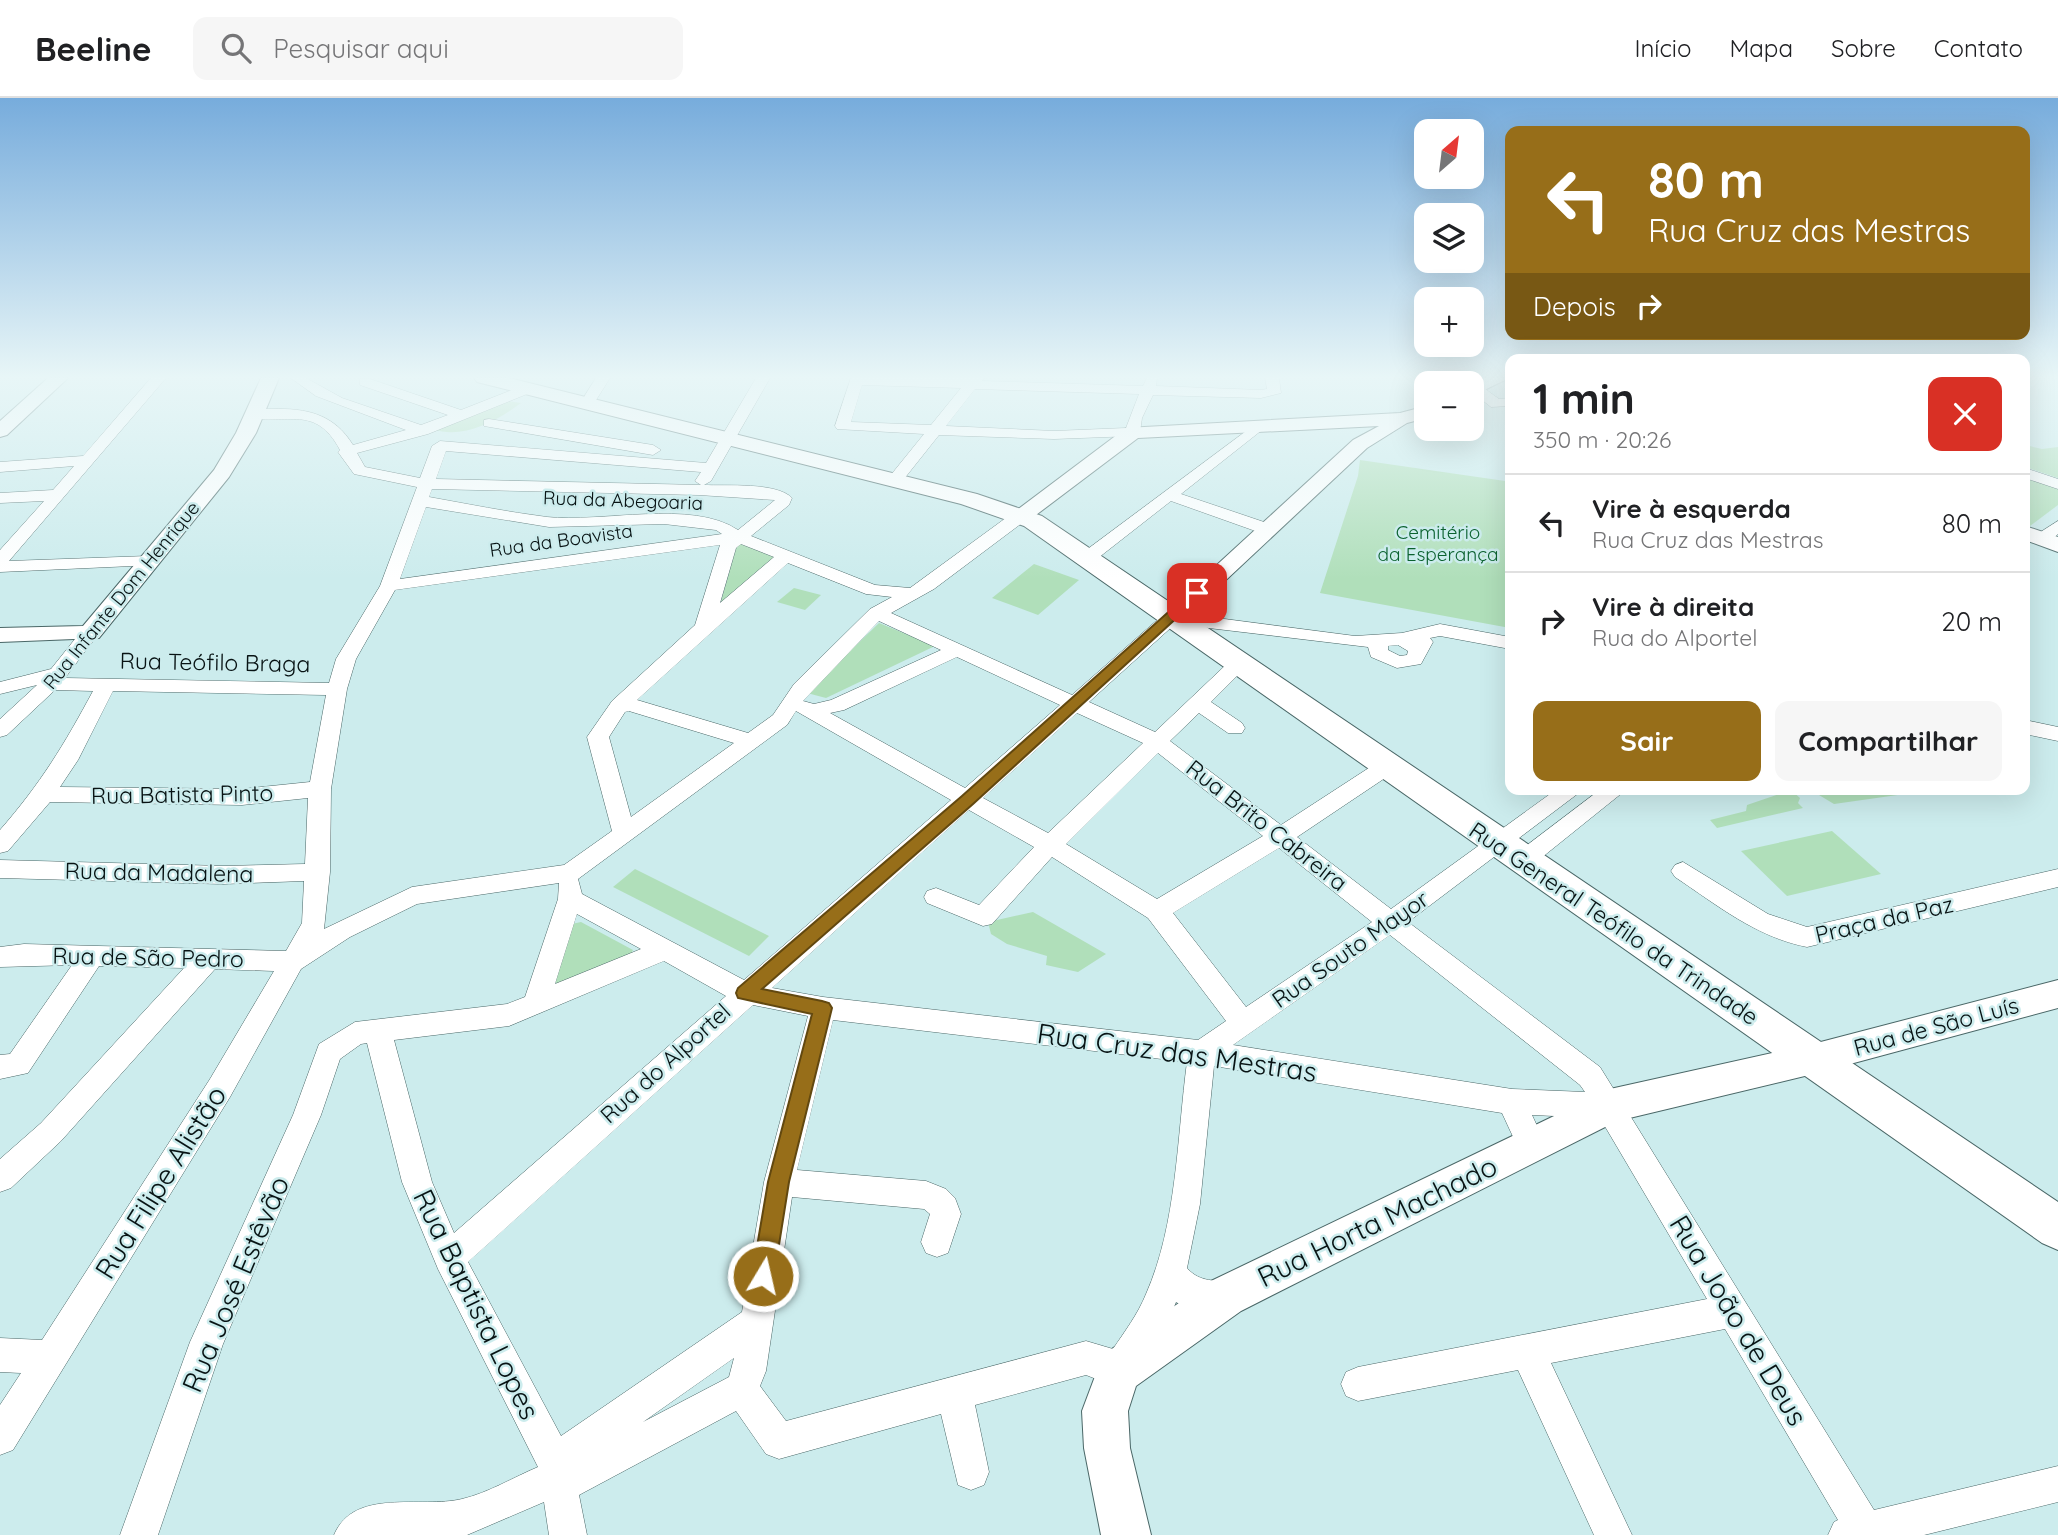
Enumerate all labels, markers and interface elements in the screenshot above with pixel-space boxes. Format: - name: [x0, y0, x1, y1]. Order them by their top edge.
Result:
- search box: [193, 17, 683, 80]
- text: Beeline: [35, 28, 151, 69]
- icon: search: [217, 29, 255, 67]
- text: Pesquisar aqui: [273, 32, 449, 65]
- text: Início: [1634, 33, 1691, 63]
- text: Mapa: [1729, 33, 1793, 63]
- text: Sobre: [1831, 33, 1896, 63]
- text: Contato: [1934, 33, 2023, 63]
- north arrow: [1414, 119, 1484, 189]
- map controls: [1414, 119, 1484, 441]
- text: 80 m: [1648, 149, 1764, 210]
- icon: left: [1533, 154, 1624, 245]
- button: layers: [1414, 203, 1484, 273]
- text: Rua Cruz das Mestras: [1648, 210, 1970, 250]
- button: +: [1414, 287, 1484, 357]
- icon: right: [1630, 287, 1668, 325]
- text: Depois: [1533, 290, 1616, 323]
- button: −: [1414, 371, 1484, 441]
- text: 1 min: [1533, 372, 1635, 425]
- button: close: [1928, 377, 2002, 451]
- text: 350 m · 20:26: [1533, 425, 1671, 454]
- street label: Rua da Abegoaria: [543, 485, 703, 515]
- text: Vire à esquerda: [1592, 492, 1791, 525]
- street label: Rua Infante Dom Henrique: [38, 496, 204, 694]
- icon: left: [1533, 504, 1571, 542]
- text: 80 m: [1942, 507, 2002, 540]
- street label: Rua da Boavista: [488, 518, 634, 562]
- park label: Cemitério da Esperança: [1377, 520, 1499, 566]
- text: Rua Cruz das Mestras: [1592, 525, 1824, 554]
- pin: [1167, 563, 1227, 623]
- icon: arrive: [1178, 574, 1216, 612]
- text: Vire à direita: [1592, 590, 1754, 623]
- icon: right: [1533, 602, 1571, 640]
- text: 20 m: [1941, 605, 2002, 638]
- text: Rua do Alportel: [1592, 623, 1757, 652]
- street label: Rua Teófilo Braga: [119, 646, 311, 678]
- button: Sair: [1533, 701, 1761, 781]
- button: Compartilhar: [1775, 701, 2002, 781]
- street label: Rua Brito Cabreira: [1181, 753, 1353, 897]
- street label: Rua Batista Pinto: [91, 778, 273, 810]
- street label: Rua General Teófilo da Trindade: [1464, 815, 1764, 1031]
- street label: Rua da Madalena: [64, 856, 254, 888]
- street label: Rua Souto Mayor: [1266, 884, 1434, 1014]
- street label: Praça da Paz: [1812, 889, 1956, 949]
- street label: Rua de São Pedro: [52, 941, 244, 973]
- street label: Rua de São Luís: [1850, 990, 2022, 1062]
- street label: Rua do Alportel: [594, 997, 736, 1129]
- street label: Rua Cruz das Mestras: [1035, 1015, 1319, 1089]
- street label: Rua Filipe Alistão: [87, 1079, 233, 1285]
- street label: Rua Horta Machado: [1251, 1148, 1503, 1294]
- street label: Rua José Estêvão: [174, 1171, 296, 1397]
- street label: Rua Baptista Lopes: [406, 1183, 548, 1425]
- street label: Rua João de Deus: [1662, 1208, 1816, 1432]
- position arrow: [726, 1239, 800, 1313]

